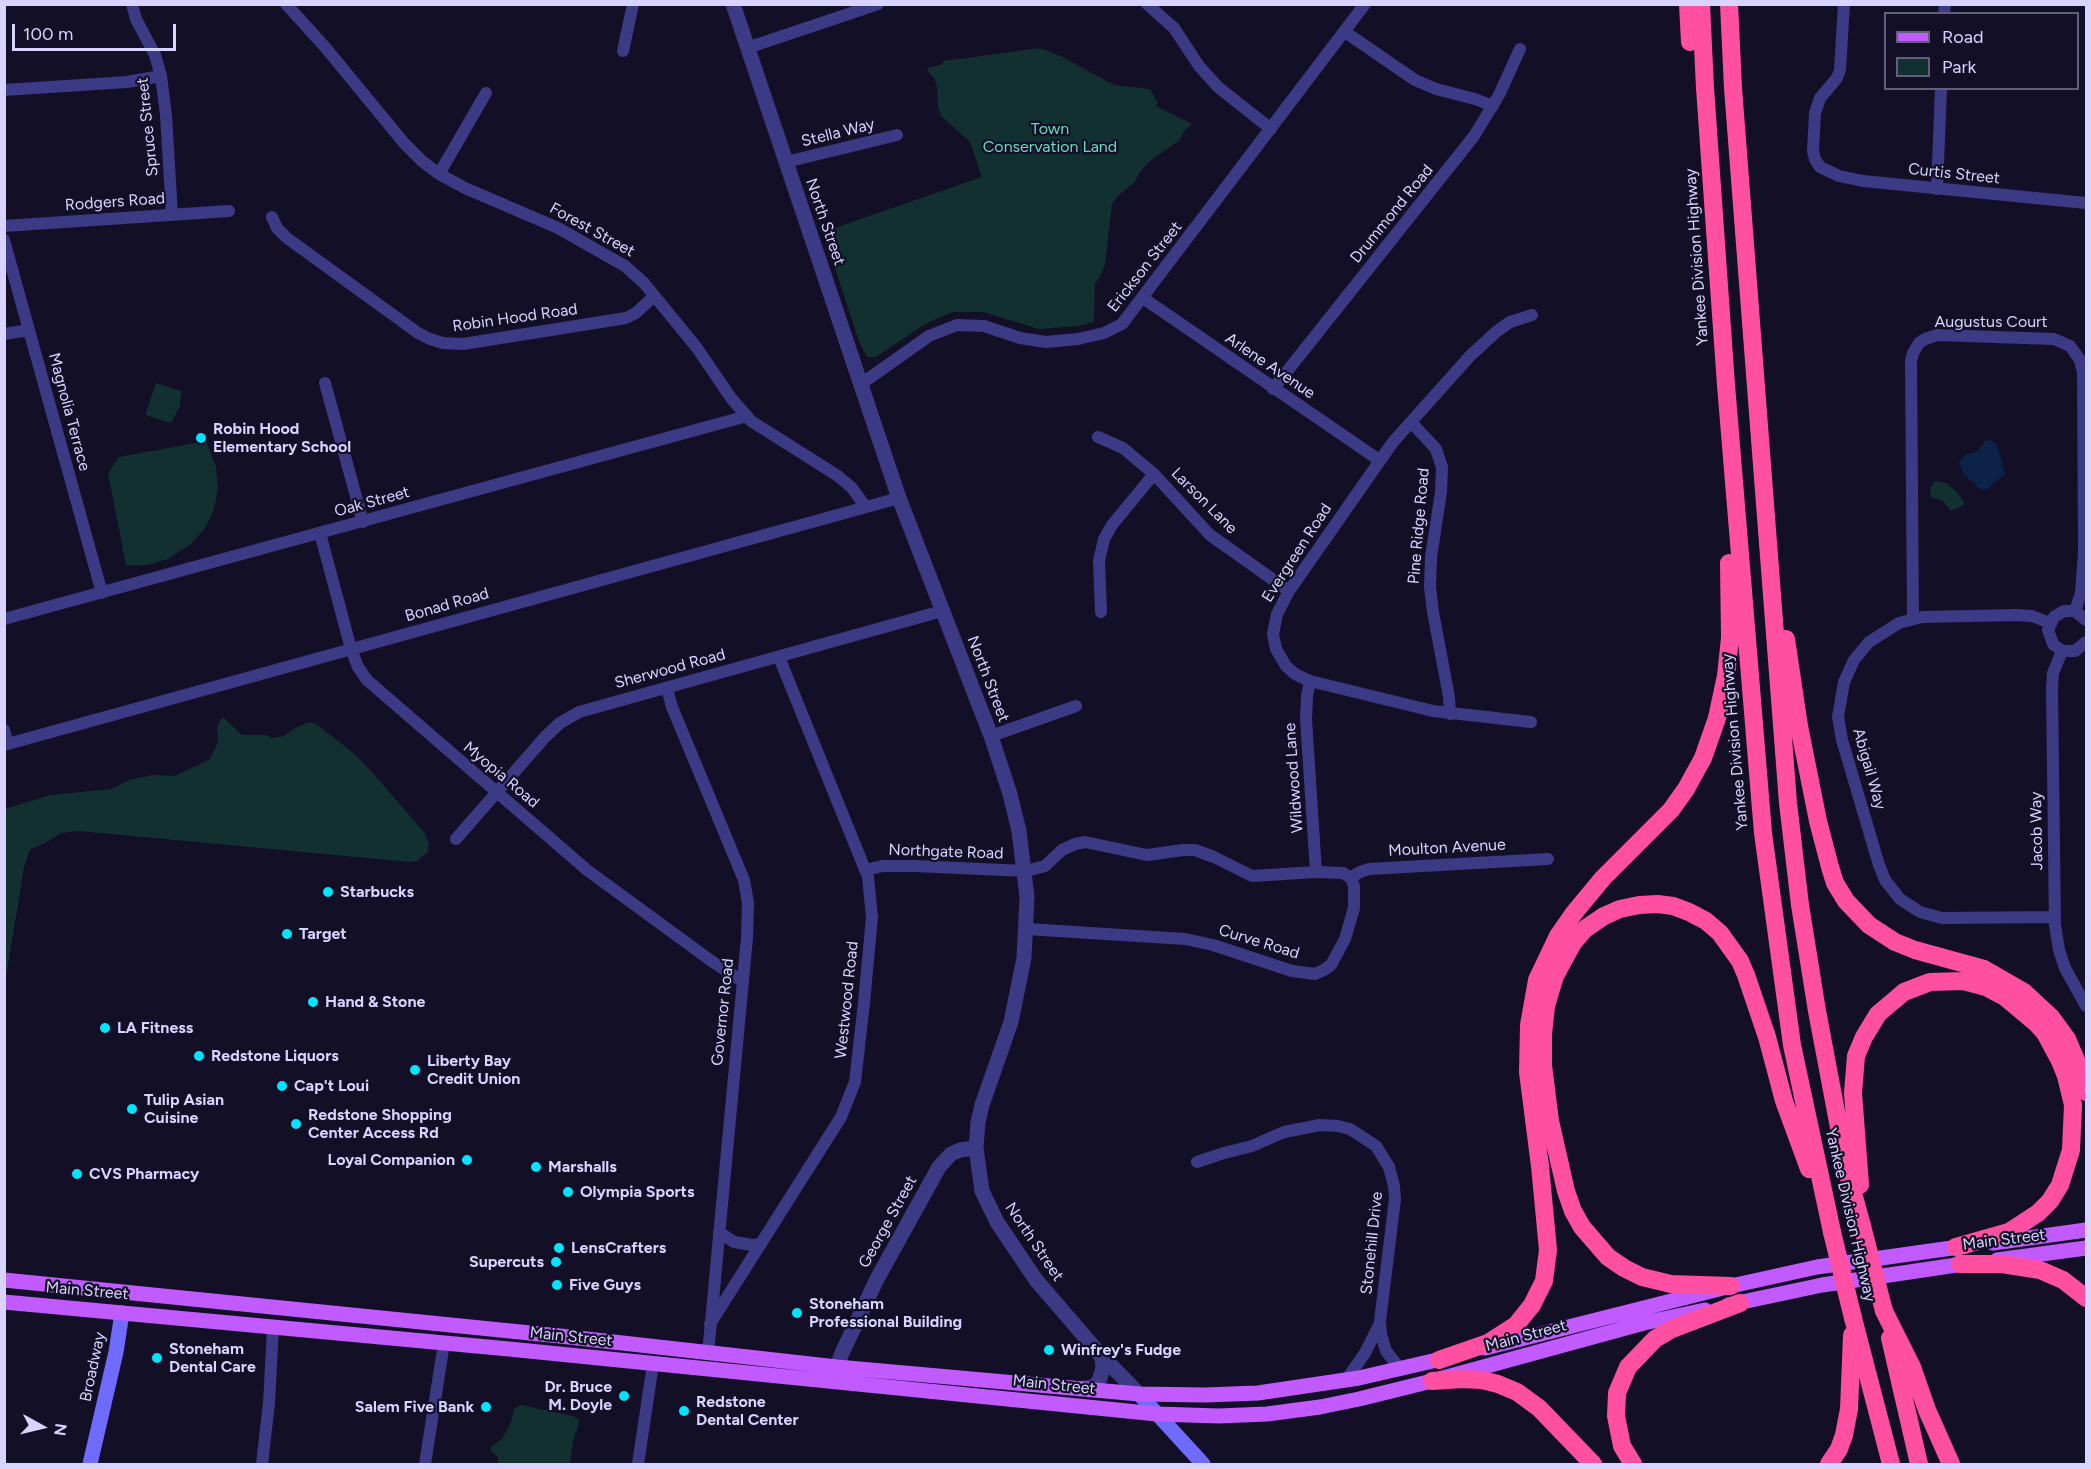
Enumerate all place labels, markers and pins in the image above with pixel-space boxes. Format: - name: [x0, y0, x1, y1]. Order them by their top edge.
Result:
- place label: Robin Hood Elementary School: [213, 419, 351, 457]
- marker: Robin Hood Elementary School: [194, 431, 208, 445]
- place label: Starbucks: [340, 882, 414, 902]
- marker: Starbucks: [321, 885, 335, 899]
- place label: Target: [299, 924, 347, 944]
- marker: Target: [280, 927, 294, 941]
- place label: Hand & Stone: [325, 992, 425, 1012]
- marker: Hand & Stone: [306, 995, 320, 1009]
- place label: LA Fitness: [117, 1018, 193, 1038]
- marker: LA Fitness: [98, 1021, 112, 1035]
- place label: Redstone Liquors: [211, 1046, 339, 1066]
- marker: Redstone Liquors: [192, 1049, 206, 1063]
- place label: Liberty Bay Credit Union: [427, 1051, 520, 1089]
- marker: Liberty Bay Credit Union: [408, 1063, 422, 1077]
- place label: Cap't Loui: [294, 1076, 369, 1096]
- marker: Cap't Loui: [275, 1079, 289, 1093]
- place label: Tulip Asian Cuisine: [144, 1090, 224, 1128]
- marker: Tulip Asian Cuisine: [125, 1102, 139, 1116]
- place label: Redstone Shopping Center Access Rd: [308, 1105, 452, 1143]
- marker: Redstone Shopping Center Access Rd: [289, 1117, 303, 1131]
- place label: Loyal Companion: [328, 1150, 455, 1170]
- marker: Loyal Companion: [460, 1153, 474, 1167]
- place label: Marshalls: [548, 1157, 617, 1177]
- marker: Marshalls: [529, 1160, 543, 1174]
- place label: CVS Pharmacy: [89, 1164, 199, 1184]
- marker: CVS Pharmacy: [70, 1167, 84, 1181]
- place label: Olympia Sports: [580, 1182, 694, 1202]
- marker: Olympia Sports: [561, 1185, 575, 1199]
- place label: LensCrafters: [571, 1238, 666, 1258]
- marker: LensCrafters: [552, 1241, 566, 1255]
- place label: Supercuts: [469, 1252, 544, 1272]
- marker: Supercuts: [549, 1255, 563, 1269]
- place label: Five Guys: [569, 1275, 641, 1295]
- marker: Five Guys: [550, 1278, 564, 1292]
- place label: Stoneham Professional Building: [809, 1294, 962, 1332]
- marker: Stoneham Professional Building: [790, 1306, 804, 1320]
- place label: Stoneham Dental Care: [169, 1339, 256, 1377]
- place label: Winfrey's Fudge: [1061, 1340, 1181, 1360]
- marker: Winfrey's Fudge: [1042, 1343, 1056, 1357]
- marker: Stoneham Dental Care: [150, 1351, 164, 1365]
- place label: Dr. Bruce M. Doyle: [544, 1377, 612, 1415]
- marker: Dr. Bruce M. Doyle: [617, 1389, 631, 1403]
- place label: Redstone Dental Center: [696, 1392, 798, 1430]
- place label: Salem Five Bank: [355, 1397, 474, 1417]
- marker: Salem Five Bank: [479, 1400, 493, 1414]
- marker: Redstone Dental Center: [677, 1404, 691, 1418]

